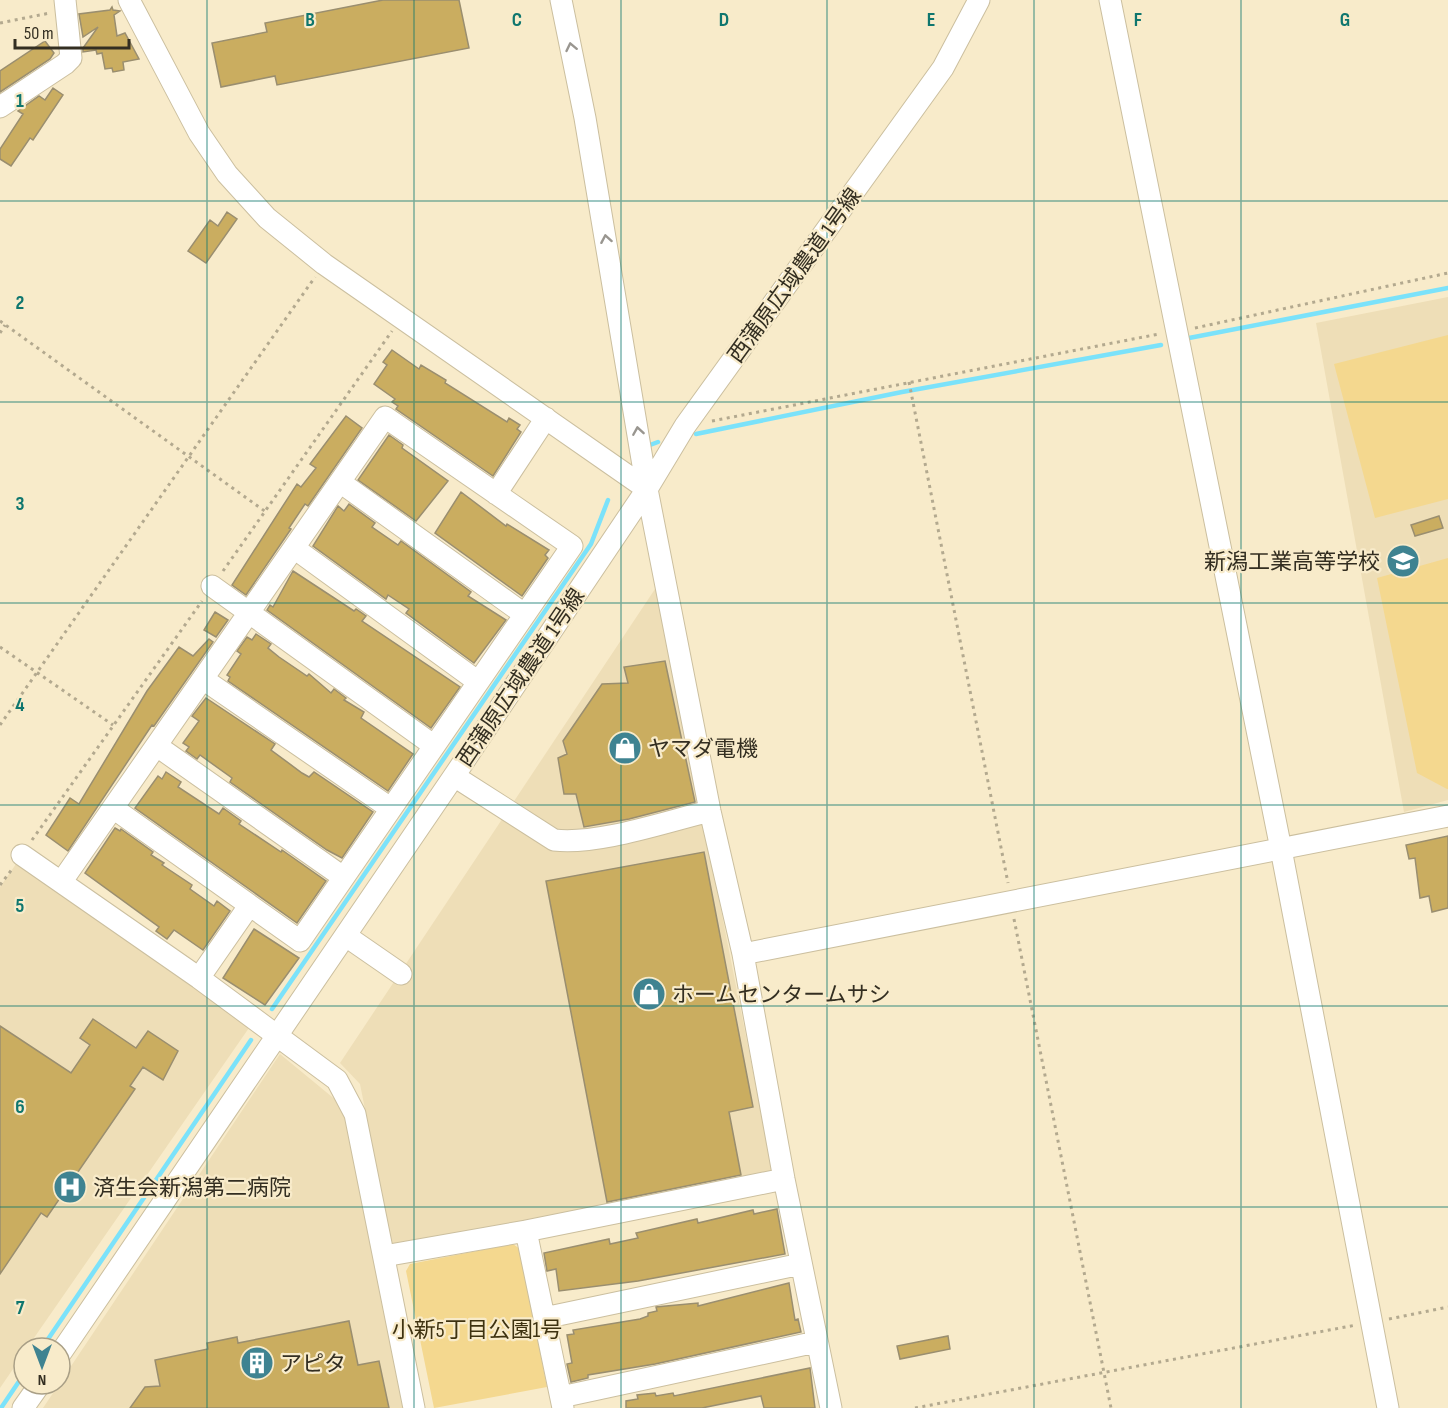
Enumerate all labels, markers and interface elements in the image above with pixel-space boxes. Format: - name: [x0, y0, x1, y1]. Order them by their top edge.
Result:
- text: B: [305, 8, 315, 32]
- text: C: [512, 8, 522, 32]
- text: D: [719, 8, 729, 32]
- text: E: [927, 8, 935, 32]
- text: F: [1134, 8, 1142, 32]
- text: G: [1340, 8, 1350, 32]
- scale bar: [15, 12, 129, 50]
- text: 50 m: [24, 23, 54, 44]
- one-way arrow: [565, 42, 578, 52]
- text: 1: [16, 89, 24, 113]
- street label: 西蒲原広域農道 1号線: [723, 183, 868, 368]
- one-way arrow: [600, 234, 612, 243]
- text: 2: [16, 291, 24, 315]
- one-way arrow: [633, 426, 645, 436]
- text: 3: [16, 492, 25, 516]
- school or university icon: 新潟工業高等学校: [1385, 543, 1421, 579]
- place label: 新潟工業高等学校: [1204, 549, 1380, 576]
- street label: 西蒲原広域農道 1号線: [452, 584, 591, 772]
- text: 4: [15, 693, 25, 717]
- shop icon: ヤマダ電機: [607, 730, 643, 766]
- place label: ヤマダ電機: [648, 736, 758, 763]
- text: 5: [16, 894, 25, 918]
- shop icon: ホームセンタームサシ: [631, 976, 667, 1012]
- place label: ホームセンタームサシ: [672, 982, 891, 1009]
- text: 6: [15, 1095, 25, 1119]
- hospital icon: 済生会新潟第二病院: [52, 1169, 88, 1205]
- place label: 済生会新潟第二病院: [93, 1175, 291, 1202]
- text: 7: [16, 1296, 25, 1320]
- park label: 小新5丁目公園1号: [392, 1317, 562, 1344]
- north arrow: [12, 1336, 72, 1396]
- building icon: アピタ: [239, 1345, 275, 1381]
- place label: アピタ: [280, 1351, 346, 1378]
- text: N: [38, 1370, 46, 1389]

